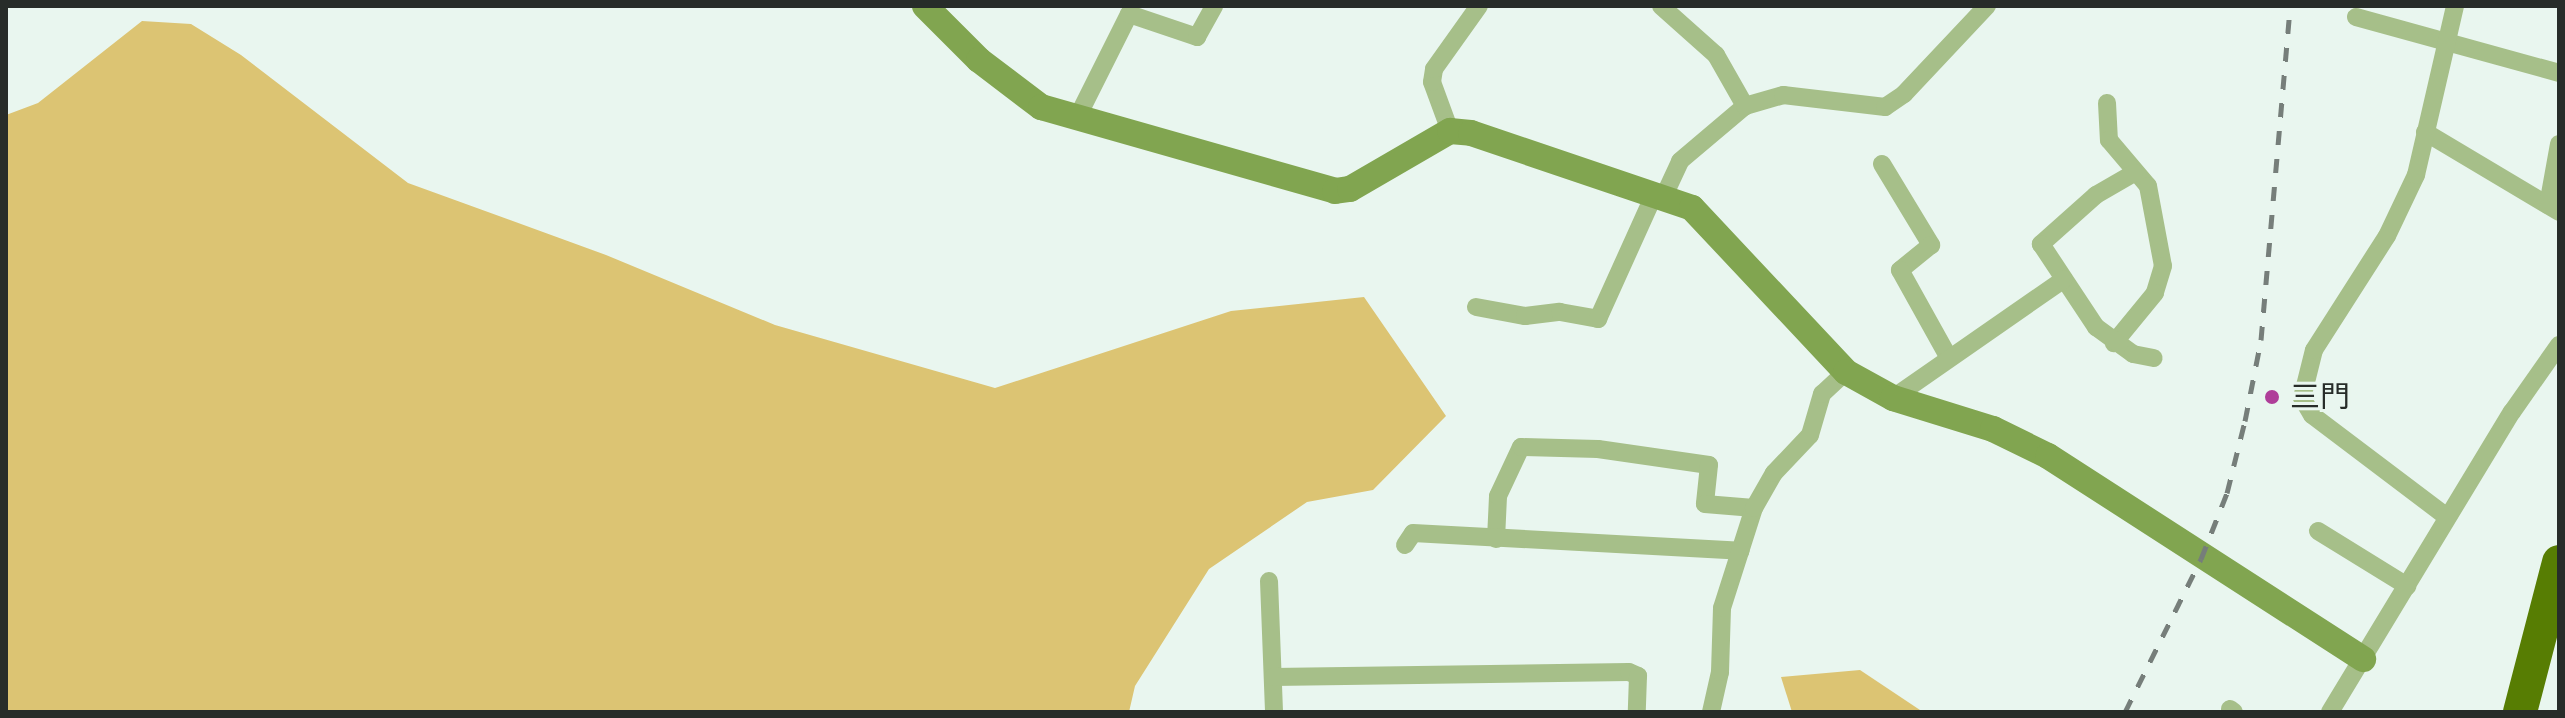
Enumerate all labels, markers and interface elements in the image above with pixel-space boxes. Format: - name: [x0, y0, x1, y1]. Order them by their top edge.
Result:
- place label: 三門: [2290, 379, 2350, 415]
- marker: 三門: [2261, 386, 2283, 408]

